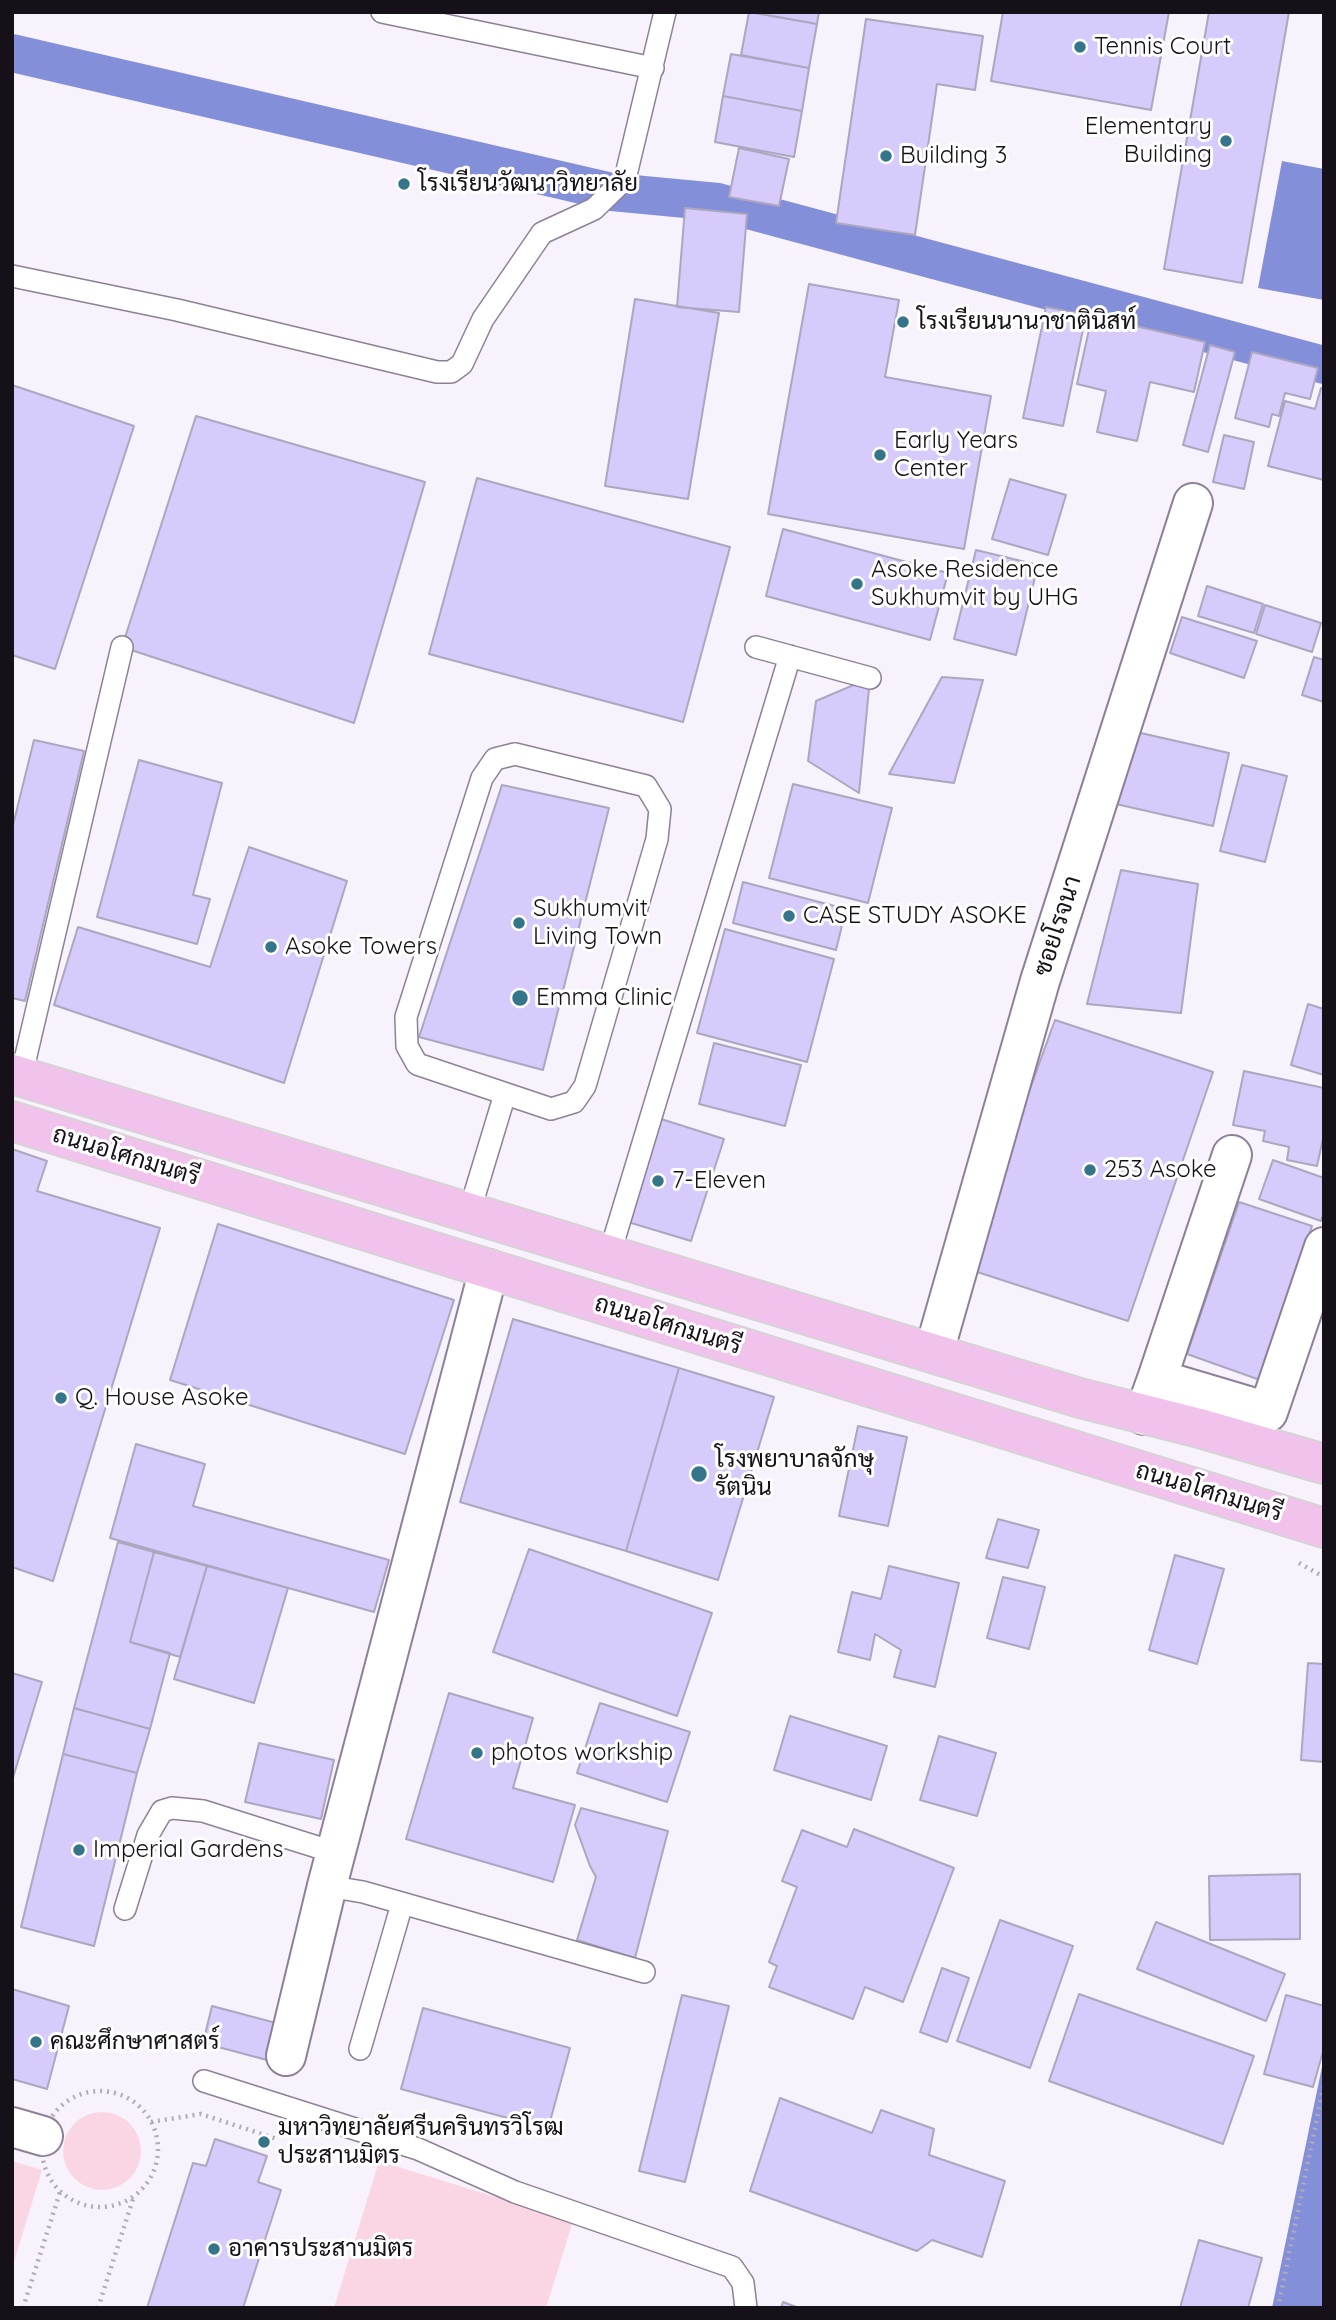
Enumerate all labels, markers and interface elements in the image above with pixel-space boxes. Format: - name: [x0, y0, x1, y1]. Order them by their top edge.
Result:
- place label: Tennis Court: [1094, 33, 1231, 61]
- marker: Tennis Court: [1072, 39, 1088, 55]
- place label: Elementary Building: [1085, 113, 1212, 169]
- marker: Elementary Building: [1218, 133, 1234, 149]
- place label: Building 3: [900, 142, 1007, 170]
- marker: Building 3: [878, 148, 894, 164]
- place label: โรงเรียนวัฒนาวิทยาลัย: [418, 170, 638, 198]
- marker: โรงเรียนวัฒนาวิทยาลัย: [396, 176, 412, 192]
- place label: โรงเรียนนานาชาตินิสท์: [917, 308, 1136, 336]
- marker: โรงเรียนนานาชาตินิสท์: [895, 314, 911, 330]
- place label: Early Years Center: [894, 427, 1018, 483]
- marker: Early Years Center: [872, 447, 888, 463]
- place label: Asoke Residence Sukhumvit by UHG: [871, 556, 1078, 612]
- marker: Asoke Residence Sukhumvit by UHG: [849, 576, 865, 592]
- street label: ซอยโรจนา: [1028, 872, 1088, 980]
- place label: Sukhumvit Living Town: [533, 895, 662, 951]
- place label: CASE STUDY ASOKE: [803, 902, 1027, 930]
- marker: CASE STUDY ASOKE: [781, 908, 797, 924]
- marker: Sukhumvit Living Town: [511, 915, 527, 931]
- place label: Asoke Towers: [285, 933, 437, 961]
- marker: Asoke Towers: [263, 939, 279, 955]
- place label: Emma Clinic: [536, 984, 672, 1012]
- marker: Emma Clinic: [510, 988, 530, 1008]
- street label: ถนนอโศกมนตรี: [49, 1120, 203, 1192]
- place label: 253 Asoke: [1104, 1156, 1217, 1184]
- marker: 253 Asoke: [1082, 1162, 1098, 1178]
- place label: 7-Eleven: [672, 1167, 766, 1195]
- marker: 7-Eleven: [650, 1173, 666, 1189]
- street label: ถนนอโศกมนตรี: [591, 1289, 745, 1361]
- place label: Q. House Asoke: [75, 1384, 248, 1412]
- marker: Q. House Asoke: [53, 1390, 69, 1406]
- place label: โรงพยาบาลจักษุ รัตนิน: [715, 1446, 874, 1502]
- street label: ถนนอโศกมนตรี: [1132, 1456, 1286, 1528]
- marker: โรงพยาบาลจักษุ รัตนิน: [689, 1464, 709, 1484]
- place label: photos workship: [491, 1739, 673, 1767]
- marker: photos workship: [469, 1745, 485, 1761]
- place label: Imperial Gardens: [93, 1836, 283, 1864]
- marker: Imperial Gardens: [71, 1842, 87, 1858]
- place label: คณะศึกษาศาสตร์: [50, 2028, 220, 2056]
- marker: คณะศึกษาศาสตร์: [28, 2034, 44, 2050]
- place label: มหาวิทยาลัยศรีนครินทรวิโรฒ ประสานมิตร: [278, 2114, 564, 2170]
- marker: มหาวิทยาลัยศรีนครินทรวิโรฒ ประสานมิตร: [256, 2134, 272, 2150]
- place label: อาคารประสานมิตร: [228, 2235, 413, 2263]
- marker: อาคารประสานมิตร: [206, 2241, 222, 2257]

